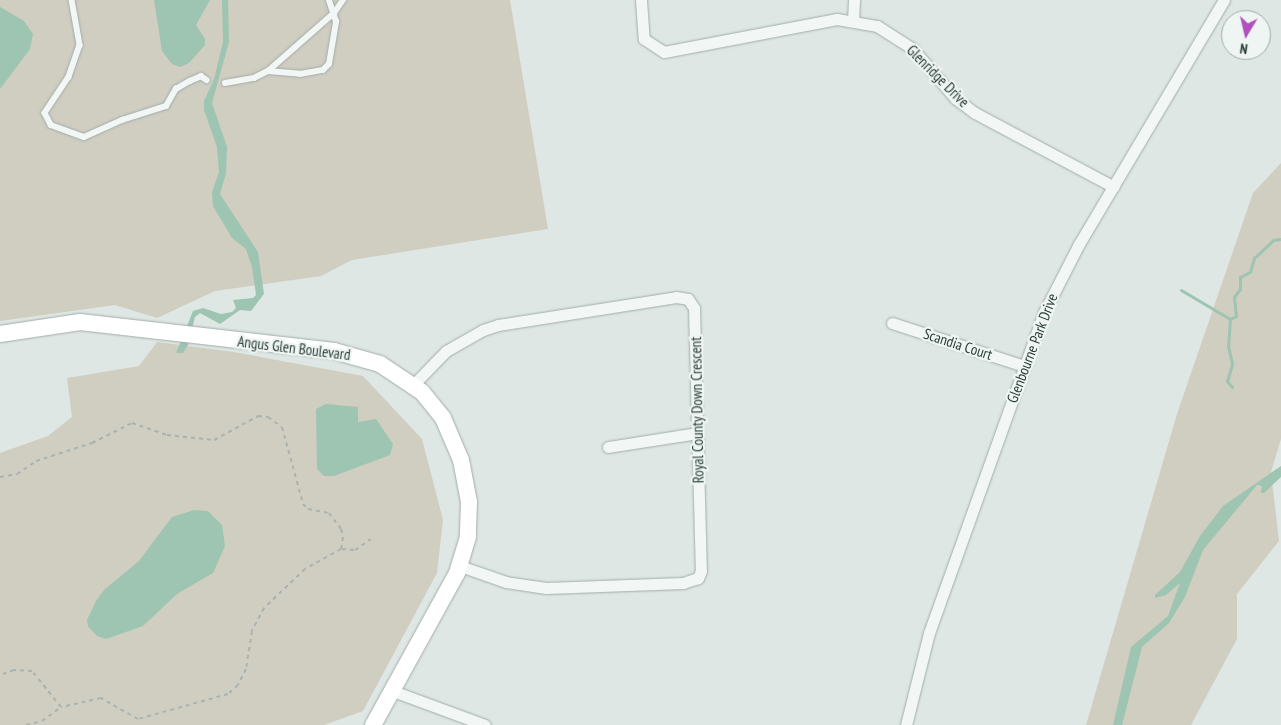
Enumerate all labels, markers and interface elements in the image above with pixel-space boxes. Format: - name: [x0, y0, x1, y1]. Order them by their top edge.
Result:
- north arrow: [1221, 10, 1271, 60]
- text: N: [1239, 39, 1249, 58]
- street label: Glenridge Drive: [903, 41, 973, 111]
- street label: Glenbourne Park Drive: [1003, 291, 1061, 405]
- street label: Scandia Court: [921, 324, 995, 364]
- street label: Angus Glen Boulevard: [236, 332, 352, 364]
- street label: Royal County Down Crescent: [687, 336, 707, 484]

